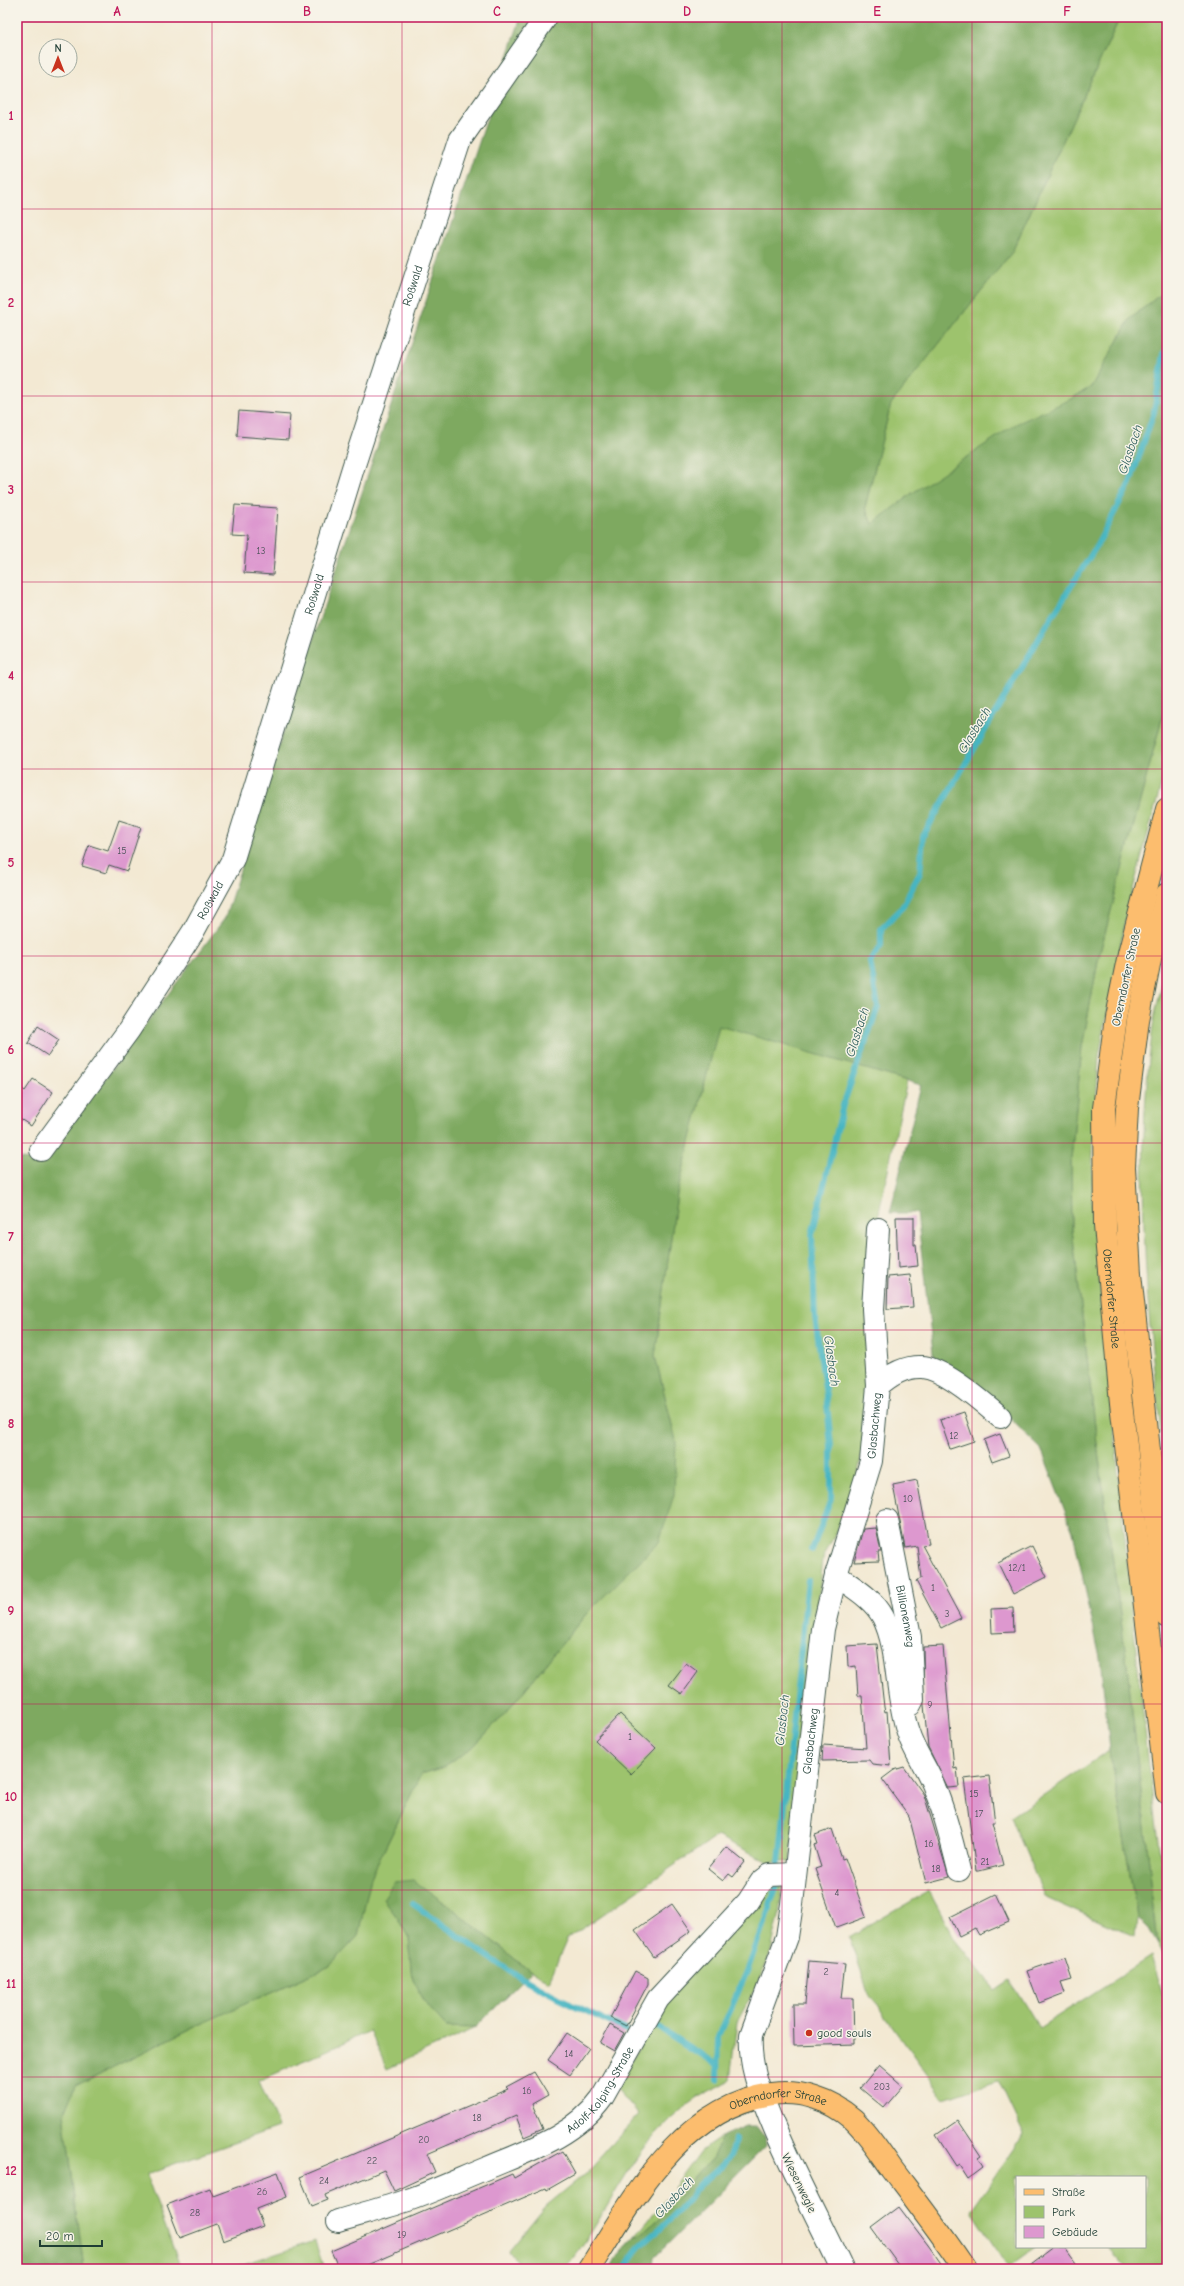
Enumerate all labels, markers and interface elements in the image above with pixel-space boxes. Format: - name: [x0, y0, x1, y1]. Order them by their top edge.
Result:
- text: A: [113, 4, 121, 19]
- text: B: [303, 4, 311, 19]
- text: C: [493, 4, 501, 19]
- text: D: [683, 4, 691, 19]
- text: E: [873, 4, 881, 19]
- text: F: [1063, 4, 1071, 19]
- north arrow: [38, 38, 78, 78]
- text: N: [54, 42, 62, 55]
- text: 1: [8, 108, 14, 123]
- street label: Roßwald: [399, 263, 426, 308]
- text: 2: [8, 295, 14, 310]
- water label: Glasbach: [1115, 422, 1145, 476]
- text: 3: [8, 482, 14, 497]
- house number: 13: [256, 545, 266, 557]
- street label: Roßwald: [301, 572, 327, 616]
- text: 4: [8, 668, 14, 683]
- water label: Glasbach: [954, 704, 994, 756]
- house number: 15: [117, 845, 127, 857]
- text: 5: [8, 855, 15, 870]
- street label: Roßwald: [194, 879, 227, 922]
- street label: Oberndorfer Straße: [1109, 927, 1143, 1027]
- water label: Glasbach: [842, 1005, 872, 1059]
- text: 6: [8, 1042, 15, 1057]
- text: 7: [8, 1229, 14, 1244]
- street label: Oberndorfer Straße: [1100, 1248, 1123, 1349]
- water label: Glasbach: [821, 1335, 843, 1387]
- street label: Glasbachweg: [864, 1392, 884, 1459]
- text: 8: [8, 1416, 14, 1431]
- house number: 12: [949, 1430, 959, 1442]
- house number: 10: [903, 1493, 913, 1505]
- house number: 12/1: [1008, 1562, 1026, 1574]
- house number: 1: [931, 1582, 935, 1594]
- street label: Billionenweg: [893, 1584, 917, 1648]
- text: 9: [8, 1603, 15, 1618]
- house number: 3: [944, 1608, 950, 1620]
- water label: Glasbach: [772, 1694, 792, 1746]
- house number: 9: [927, 1699, 933, 1711]
- street label: Glasbachweg: [800, 1707, 821, 1775]
- house number: 1: [628, 1731, 632, 1743]
- house number: 15: [969, 1788, 979, 1800]
- text: 10: [5, 1789, 17, 1804]
- house number: 17: [975, 1808, 984, 1820]
- house number: 16: [924, 1838, 934, 1850]
- house number: 21: [980, 1856, 990, 1868]
- house number: 18: [931, 1863, 941, 1875]
- house number: 4: [835, 1887, 840, 1899]
- house number: 2: [823, 1966, 829, 1978]
- text: 11: [6, 1976, 16, 1991]
- place label: good souls: [817, 2026, 871, 2040]
- marker: good souls: [804, 2028, 814, 2038]
- street label: Adolf-Kolping-Straße: [563, 2044, 637, 2136]
- house number: 14: [565, 2048, 574, 2060]
- house number: 203: [874, 2081, 890, 2093]
- house number: 16: [522, 2085, 532, 2097]
- street label: Oberndorfer Straße: [727, 2086, 829, 2113]
- house number: 18: [472, 2112, 482, 2124]
- house number: 20: [418, 2134, 430, 2146]
- street label: Wiesenwegle: [779, 2151, 819, 2215]
- house number: 22: [367, 2155, 377, 2167]
- text: 12: [5, 2163, 17, 2178]
- water label: Glasbach: [651, 2173, 697, 2221]
- house number: 24: [319, 2175, 329, 2187]
- legend: [1016, 2176, 1146, 2248]
- text: Straße: [1052, 2185, 1085, 2199]
- house number: 26: [257, 2186, 267, 2198]
- text: Park: [1052, 2205, 1075, 2219]
- house number: 28: [190, 2207, 200, 2219]
- scale bar: [40, 2222, 102, 2248]
- text: Gebäude: [1052, 2225, 1098, 2239]
- text: 20 m: [46, 2229, 74, 2243]
- house number: 19: [397, 2229, 407, 2241]

